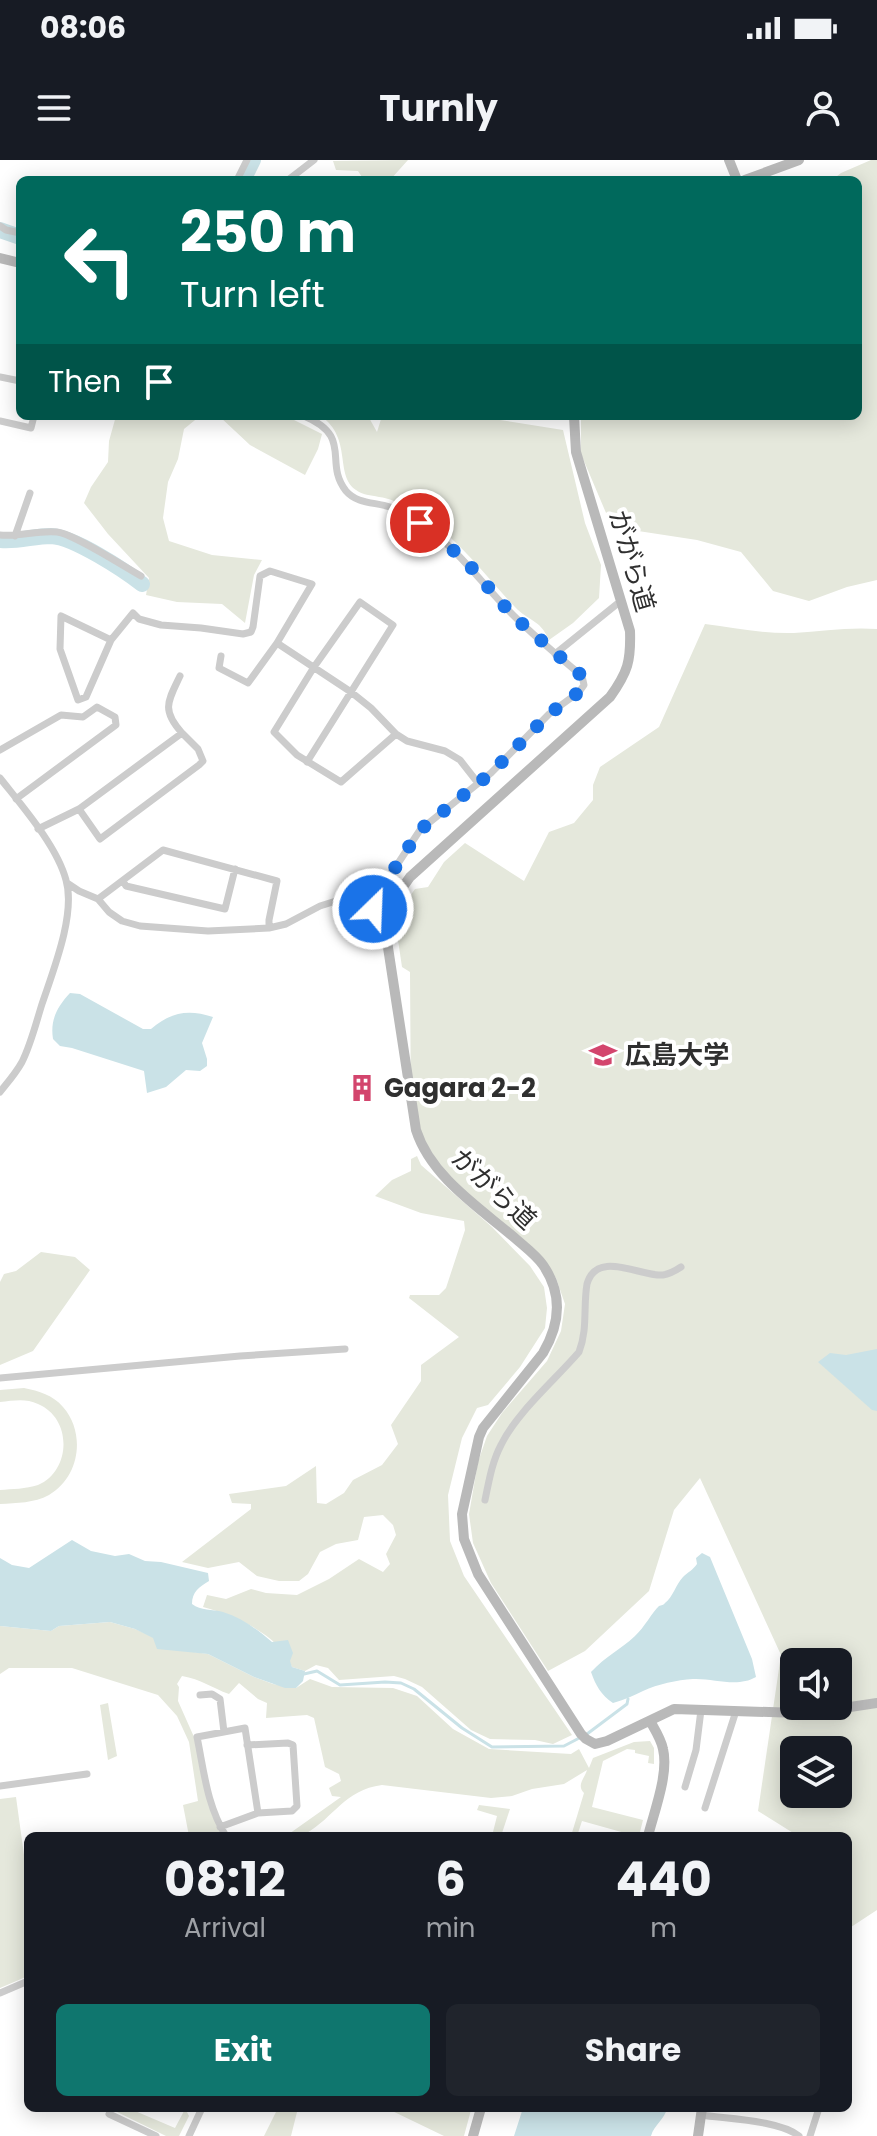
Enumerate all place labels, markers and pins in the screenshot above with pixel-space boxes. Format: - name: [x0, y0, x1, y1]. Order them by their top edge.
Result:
- pin: [386, 489, 454, 557]
- place label: 広島大学: [625, 1037, 729, 1073]
- school or university icon: 広島大学: [588, 1040, 618, 1070]
- place label: Gagara 2-2: [384, 1070, 536, 1106]
- building icon: Gagara 2-2: [347, 1073, 377, 1103]

